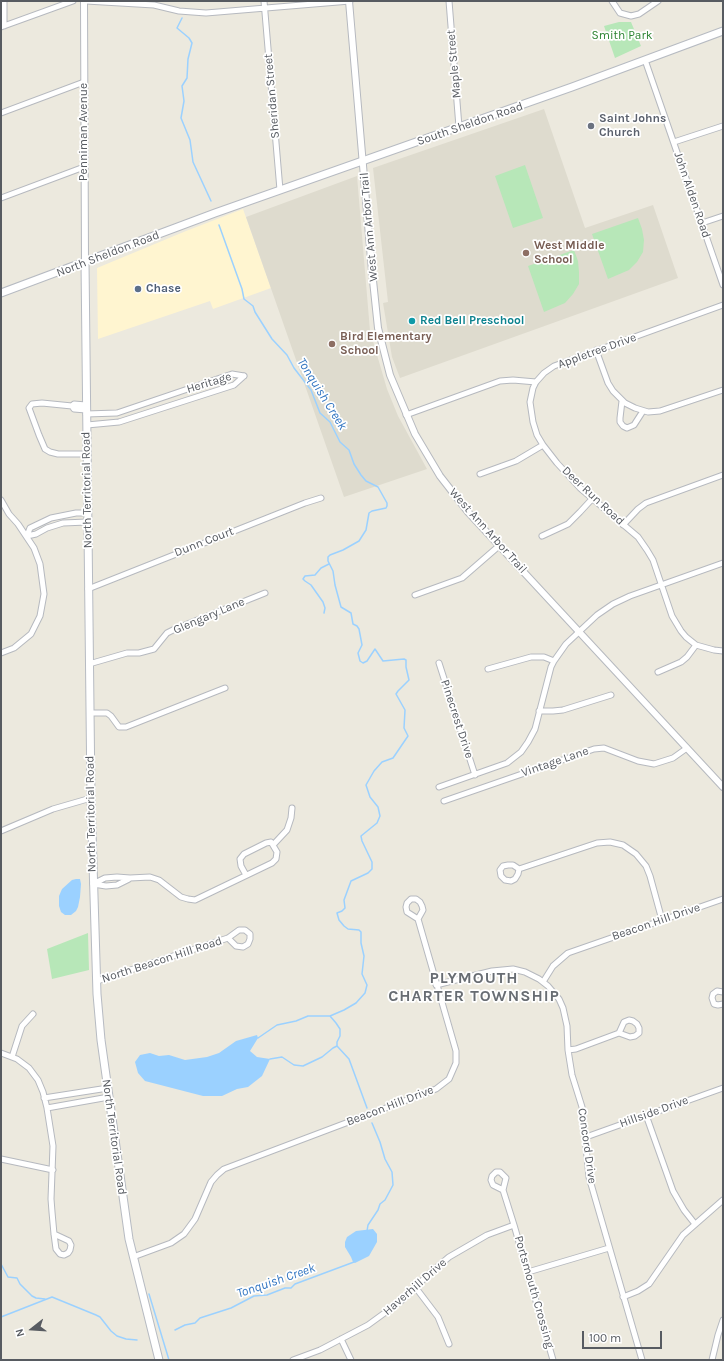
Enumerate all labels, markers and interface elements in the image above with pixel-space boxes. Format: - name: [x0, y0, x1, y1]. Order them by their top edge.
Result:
- street label: Maple Street: [444, 29, 464, 99]
- park label: Smith Park: [591, 29, 653, 43]
- street label: Sheridan Street: [261, 53, 283, 139]
- street label: Penniman Avenue: [77, 83, 91, 181]
- street label: South Sheldon Road: [415, 99, 525, 149]
- place label: Saint Johns Church: [599, 112, 666, 140]
- marker: Saint Johns Church: [586, 121, 596, 131]
- street label: John Alden Road: [671, 150, 713, 240]
- street label: West Ann Arbor Trail: [357, 172, 381, 282]
- street label: North Sheldon Road: [54, 228, 162, 280]
- place label: West Middle School: [534, 239, 605, 267]
- marker: West Middle School: [521, 248, 531, 258]
- place label: Chase: [146, 282, 181, 296]
- marker: Chase: [133, 284, 143, 294]
- place label: Red Bell Preschool: [420, 314, 524, 328]
- marker: Red Bell Preschool: [407, 316, 417, 326]
- place label: Bird Elementary School: [340, 330, 432, 358]
- street label: Appletree Drive: [556, 330, 638, 372]
- marker: Bird Elementary School: [327, 339, 337, 349]
- water label: Tonquish Creek: [294, 355, 350, 433]
- street label: Heritage: [185, 369, 233, 397]
- street label: North Territorial Road: [79, 432, 95, 548]
- street label: Deer Run Road: [559, 464, 627, 528]
- street label: West Ann Arbor Trail: [446, 485, 530, 577]
- street label: Dunn Court: [172, 524, 236, 560]
- street label: Glengary Lane: [171, 594, 247, 638]
- street label: Pinecrest Drive: [437, 678, 477, 760]
- street label: Vintage Lane: [520, 744, 590, 780]
- street label: North Territorial Road: [83, 756, 99, 872]
- street label: Beacon Hill Drive: [610, 900, 702, 944]
- street label: North Beacon Hill Road: [100, 934, 224, 986]
- district label: PLYMOUTH CHARTER TOWNSHIP: [388, 968, 560, 1006]
- street label: North Territorial Road: [99, 1078, 129, 1196]
- street label: Beacon Hill Drive: [344, 1083, 436, 1129]
- street label: Hillside Drive: [618, 1093, 690, 1131]
- street label: Concord Drive: [575, 1107, 599, 1185]
- street label: Portsmouth Crossing: [511, 1234, 557, 1350]
- street label: Haverhill Drive: [380, 1255, 450, 1319]
- water label: Tonquish Creek: [235, 1260, 317, 1302]
- north arrow: [12, 1309, 52, 1349]
- scale bar: [584, 1323, 664, 1349]
- text: N: [13, 1327, 27, 1338]
- text: 100 m: [589, 1331, 621, 1345]

